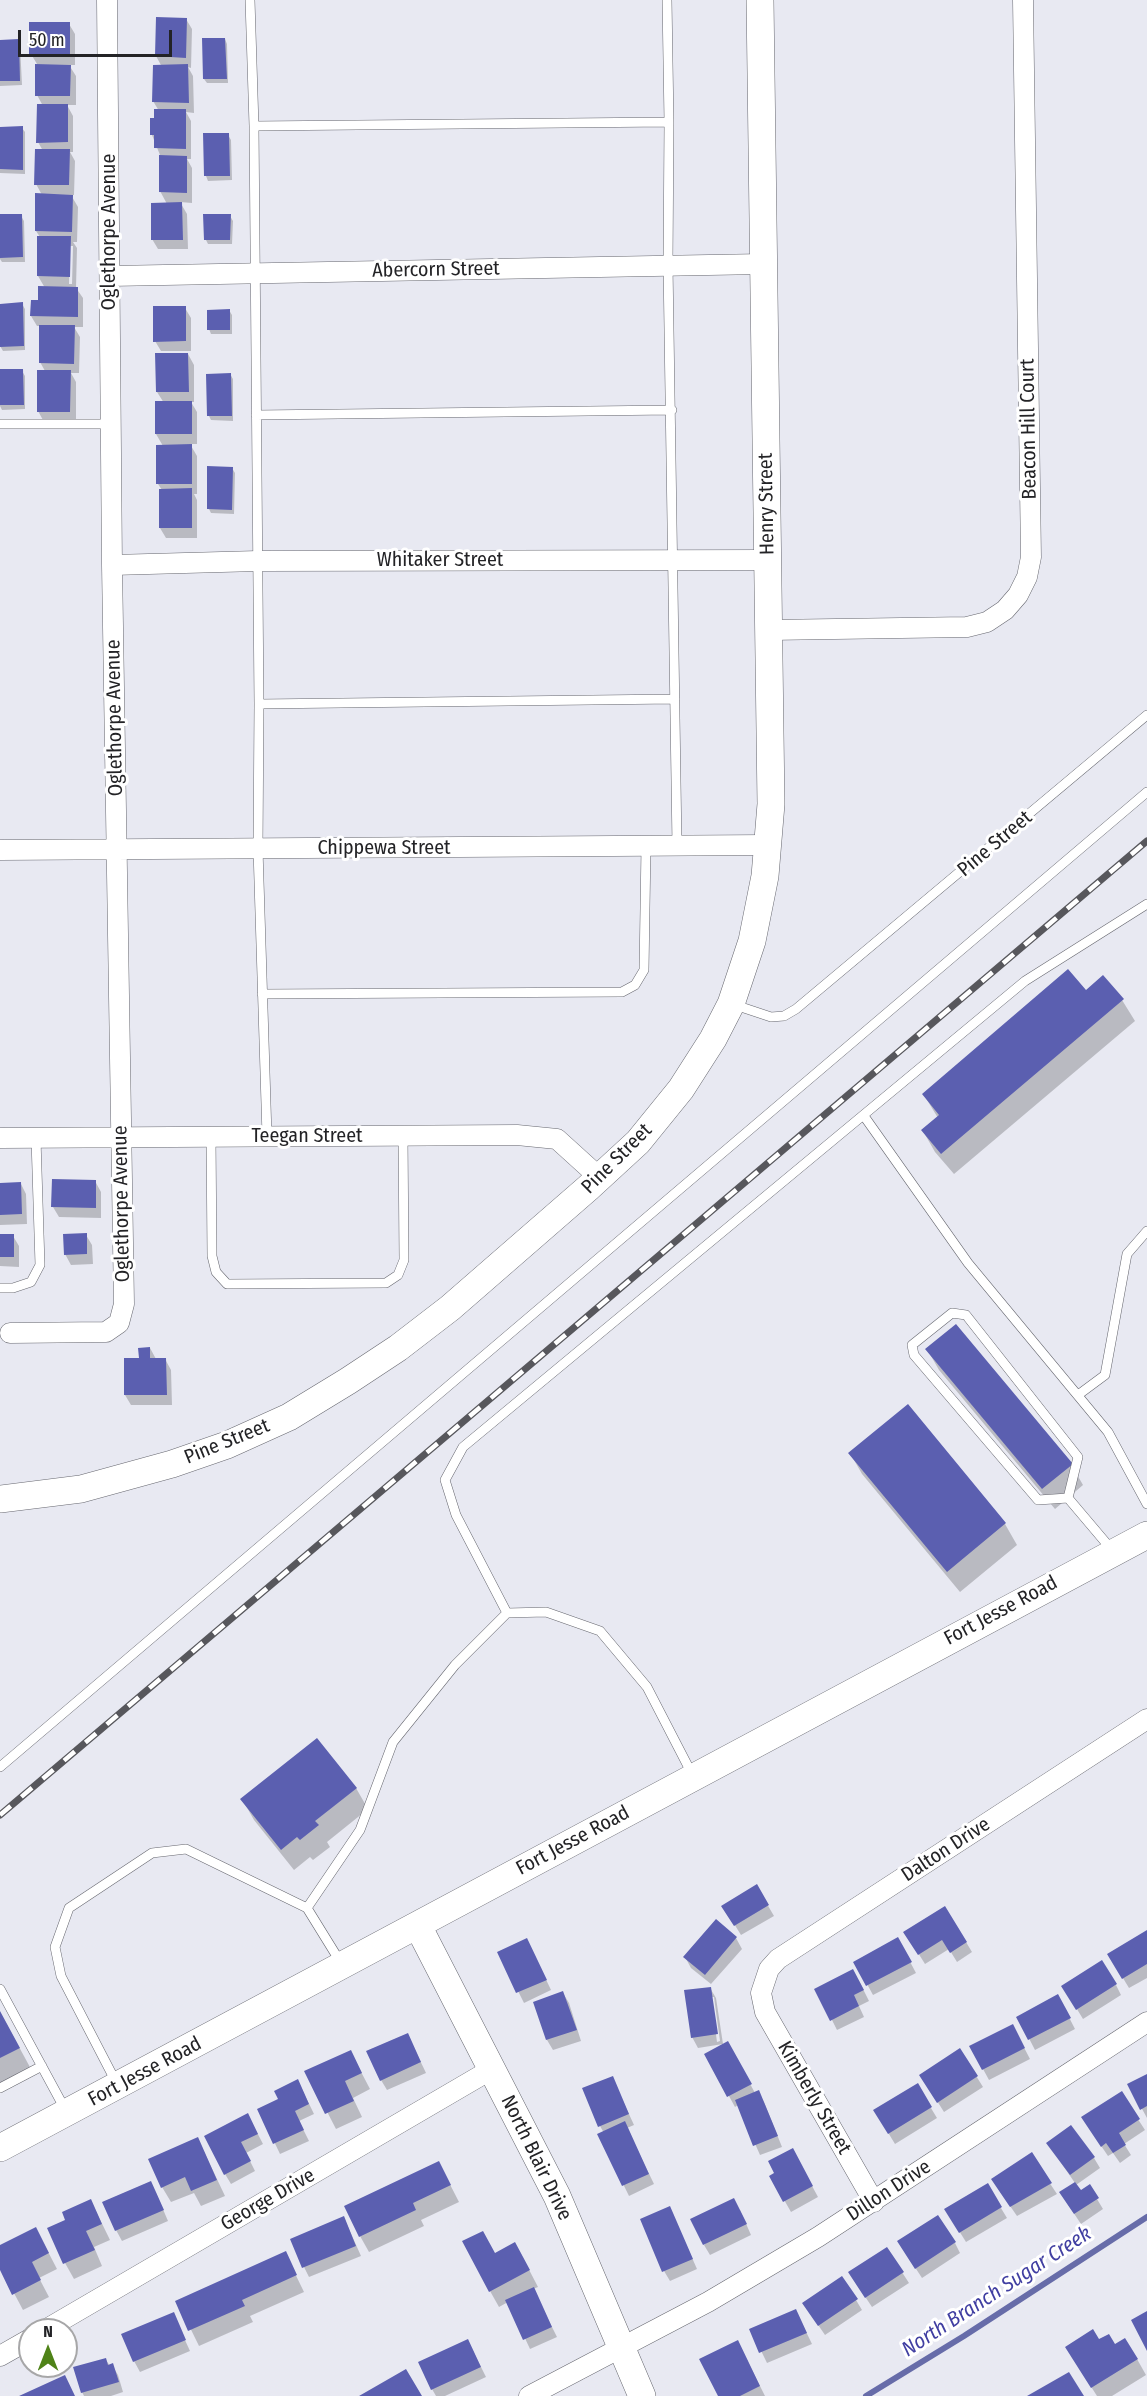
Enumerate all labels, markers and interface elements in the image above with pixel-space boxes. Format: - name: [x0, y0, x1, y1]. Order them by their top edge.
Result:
- scale bar: [21, 18, 176, 56]
- text: 50 m: [29, 29, 65, 51]
- street label: Oglethorpe Avenue: [97, 154, 121, 310]
- street label: Abercorn Street: [372, 257, 500, 283]
- street label: Beacon Hill Court: [1016, 358, 1042, 500]
- street label: Henry Street: [754, 453, 780, 555]
- street label: Whitaker Street: [377, 548, 503, 572]
- street label: Oglethorpe Avenue: [102, 639, 128, 797]
- street label: Pine Street: [953, 806, 1037, 882]
- street label: Chippewa Street: [317, 836, 451, 860]
- street label: Pine Street: [577, 1119, 657, 1199]
- street label: Teegan Street: [251, 1124, 363, 1148]
- street label: Oglethorpe Avenue: [109, 1125, 135, 1283]
- street label: Pine Street: [181, 1414, 273, 1470]
- street label: Fort Jesse Road: [940, 1571, 1062, 1651]
- street label: Fort Jesse Road: [512, 1801, 634, 1881]
- street label: Dalton Drive: [897, 1813, 995, 1887]
- street label: Fort Jesse Road: [84, 2032, 206, 2112]
- street label: Kimberly Street: [772, 2037, 856, 2159]
- street label: North Blair Drive: [495, 2091, 577, 2225]
- street label: Dillon Drive: [843, 2155, 935, 2227]
- street label: George Drive: [217, 2163, 319, 2237]
- water label: North Branch Sugar Creek: [898, 2221, 1096, 2363]
- north arrow: [18, 2318, 78, 2378]
- text: N: [43, 2322, 53, 2341]

